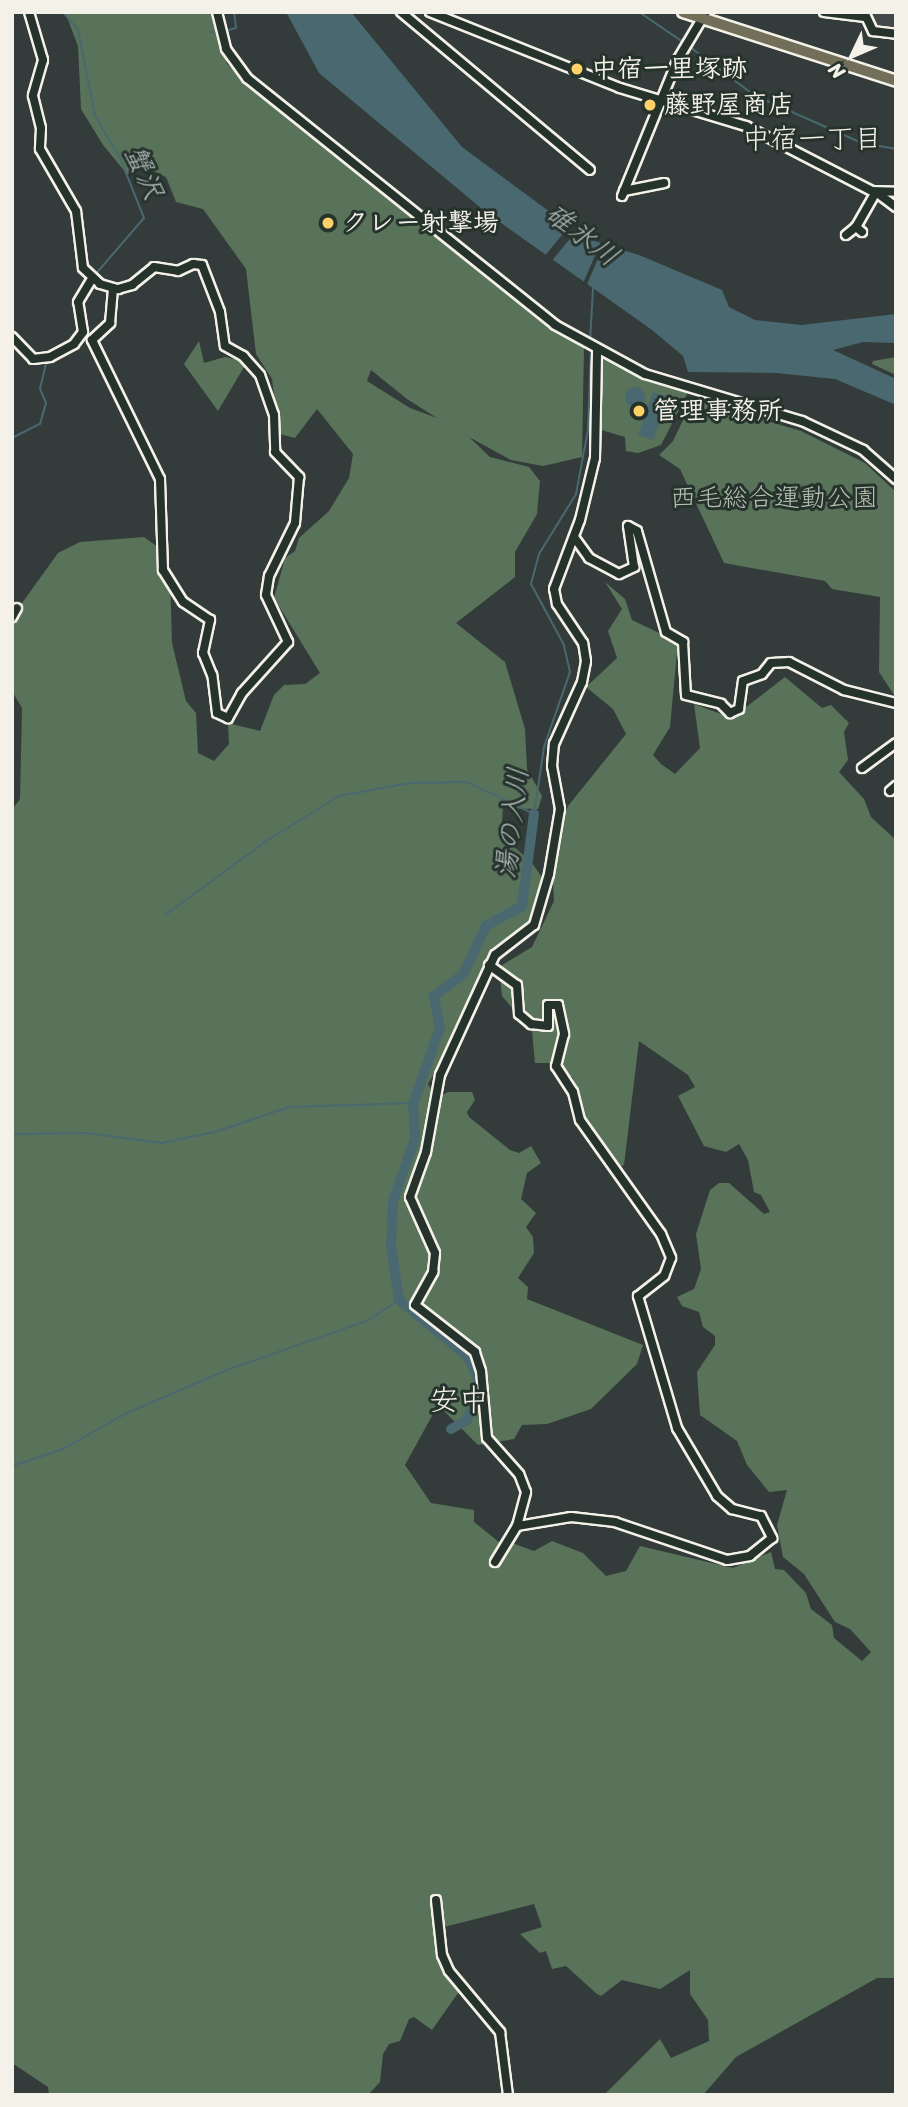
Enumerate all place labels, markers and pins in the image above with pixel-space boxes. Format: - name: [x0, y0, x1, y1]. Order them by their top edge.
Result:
- place label: 中宿一里塚跡: [591, 53, 747, 85]
- marker: 中宿一里塚跡: [569, 61, 585, 77]
- place label: 藤野屋商店: [664, 89, 794, 121]
- marker: 藤野屋商店: [642, 97, 658, 113]
- place label: クレー射撃場: [342, 207, 499, 239]
- marker: クレー射撃場: [320, 215, 336, 231]
- place label: 管理事務所: [653, 395, 783, 427]
- marker: 管理事務所: [631, 403, 647, 419]

